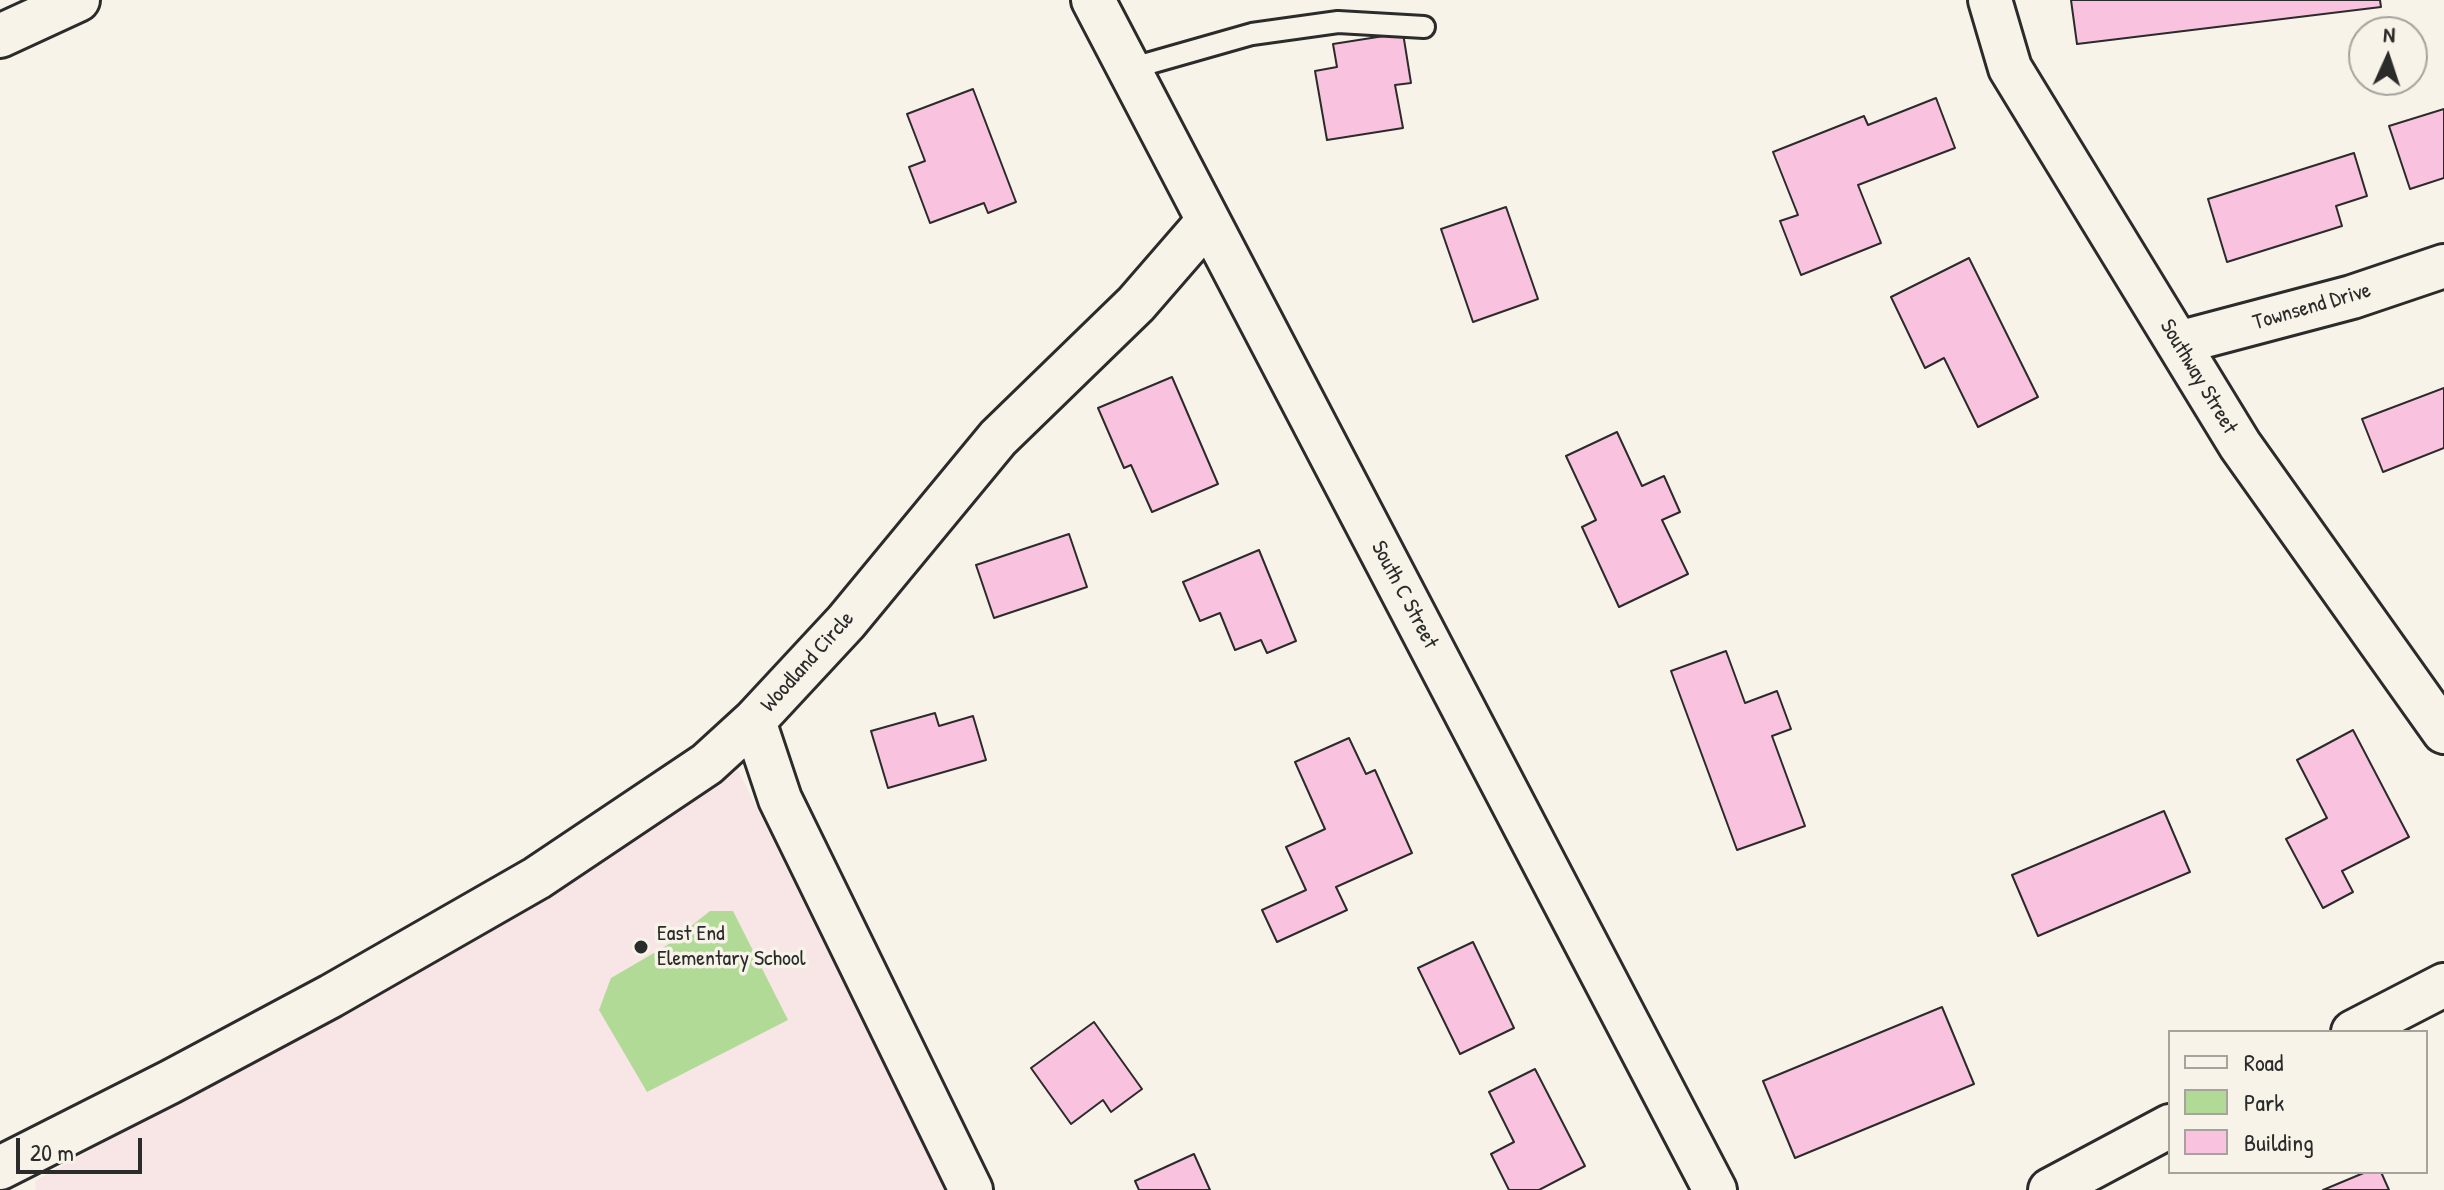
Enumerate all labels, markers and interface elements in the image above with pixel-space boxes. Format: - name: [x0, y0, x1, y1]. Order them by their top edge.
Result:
- north arrow: [2348, 16, 2428, 96]
- text: N: [2383, 19, 2396, 49]
- street label: Townsend Drive: [2250, 278, 2374, 336]
- street label: Southway Street: [2153, 315, 2243, 439]
- street label: South C Street: [1365, 537, 1443, 653]
- street label: Woodland Circle: [756, 606, 860, 718]
- place label: East End Elementary School: [657, 921, 805, 972]
- marker: East End Elementary School: [632, 938, 650, 956]
- legend: [2168, 1030, 2428, 1174]
- text: Road: [2244, 1046, 2283, 1078]
- text: Park: [2244, 1086, 2284, 1118]
- scale bar: [20, 1122, 146, 1172]
- text: Building: [2244, 1126, 2314, 1158]
- text: 20 m: [30, 1136, 74, 1168]

